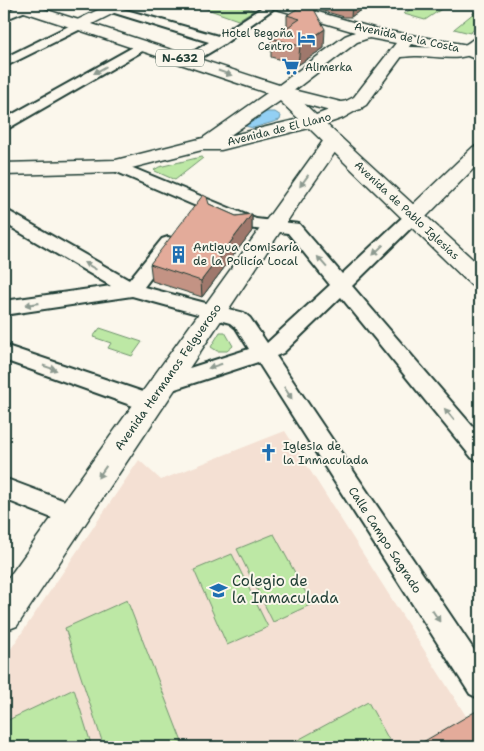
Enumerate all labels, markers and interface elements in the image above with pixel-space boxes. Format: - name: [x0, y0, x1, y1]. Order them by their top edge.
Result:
- street label: Avenida de la Costa: [353, 19, 461, 56]
- place label: Hotel Begoña Centro: [221, 26, 293, 54]
- hotel icon: Hotel Begoña Centro: [297, 29, 317, 49]
- road number: N-632: [156, 49, 204, 66]
- supermarket icon: Alimerka: [281, 57, 301, 77]
- place label: Alimerka: [305, 60, 352, 75]
- one-way arrow: [92, 66, 107, 74]
- one-way arrow: [218, 69, 233, 77]
- street label: Avenida de El Llano: [226, 109, 333, 150]
- street label: Avenida de Pablo Iglesias: [351, 158, 462, 263]
- one-way arrow: [299, 174, 309, 188]
- place label: Antigua Comisaría de la Policía Local: [193, 239, 300, 269]
- building icon: Antigua Comisaría de la Policía Local: [169, 244, 189, 264]
- one-way arrow: [373, 244, 385, 256]
- one-way arrow: [317, 256, 328, 269]
- one-way arrow: [83, 261, 96, 270]
- one-way arrow: [23, 300, 39, 308]
- street label: Avenida Hermanos Felgueroso: [111, 300, 225, 454]
- one-way arrow: [208, 363, 223, 371]
- one-way arrow: [43, 364, 58, 372]
- one-way arrow: [284, 386, 293, 400]
- one-way arrow: [443, 408, 455, 420]
- place label: Iglesia de la Inmaculada: [283, 438, 369, 468]
- church icon: Iglesia de la Inmaculada: [259, 443, 279, 463]
- one-way arrow: [97, 466, 107, 479]
- street label: Calle Campo Sagrado: [345, 484, 425, 596]
- place label: Colegio de la Inmaculada: [232, 571, 339, 608]
- school or university icon: Colegio de la Inmaculada: [208, 580, 228, 600]
- one-way arrow: [431, 610, 441, 623]

